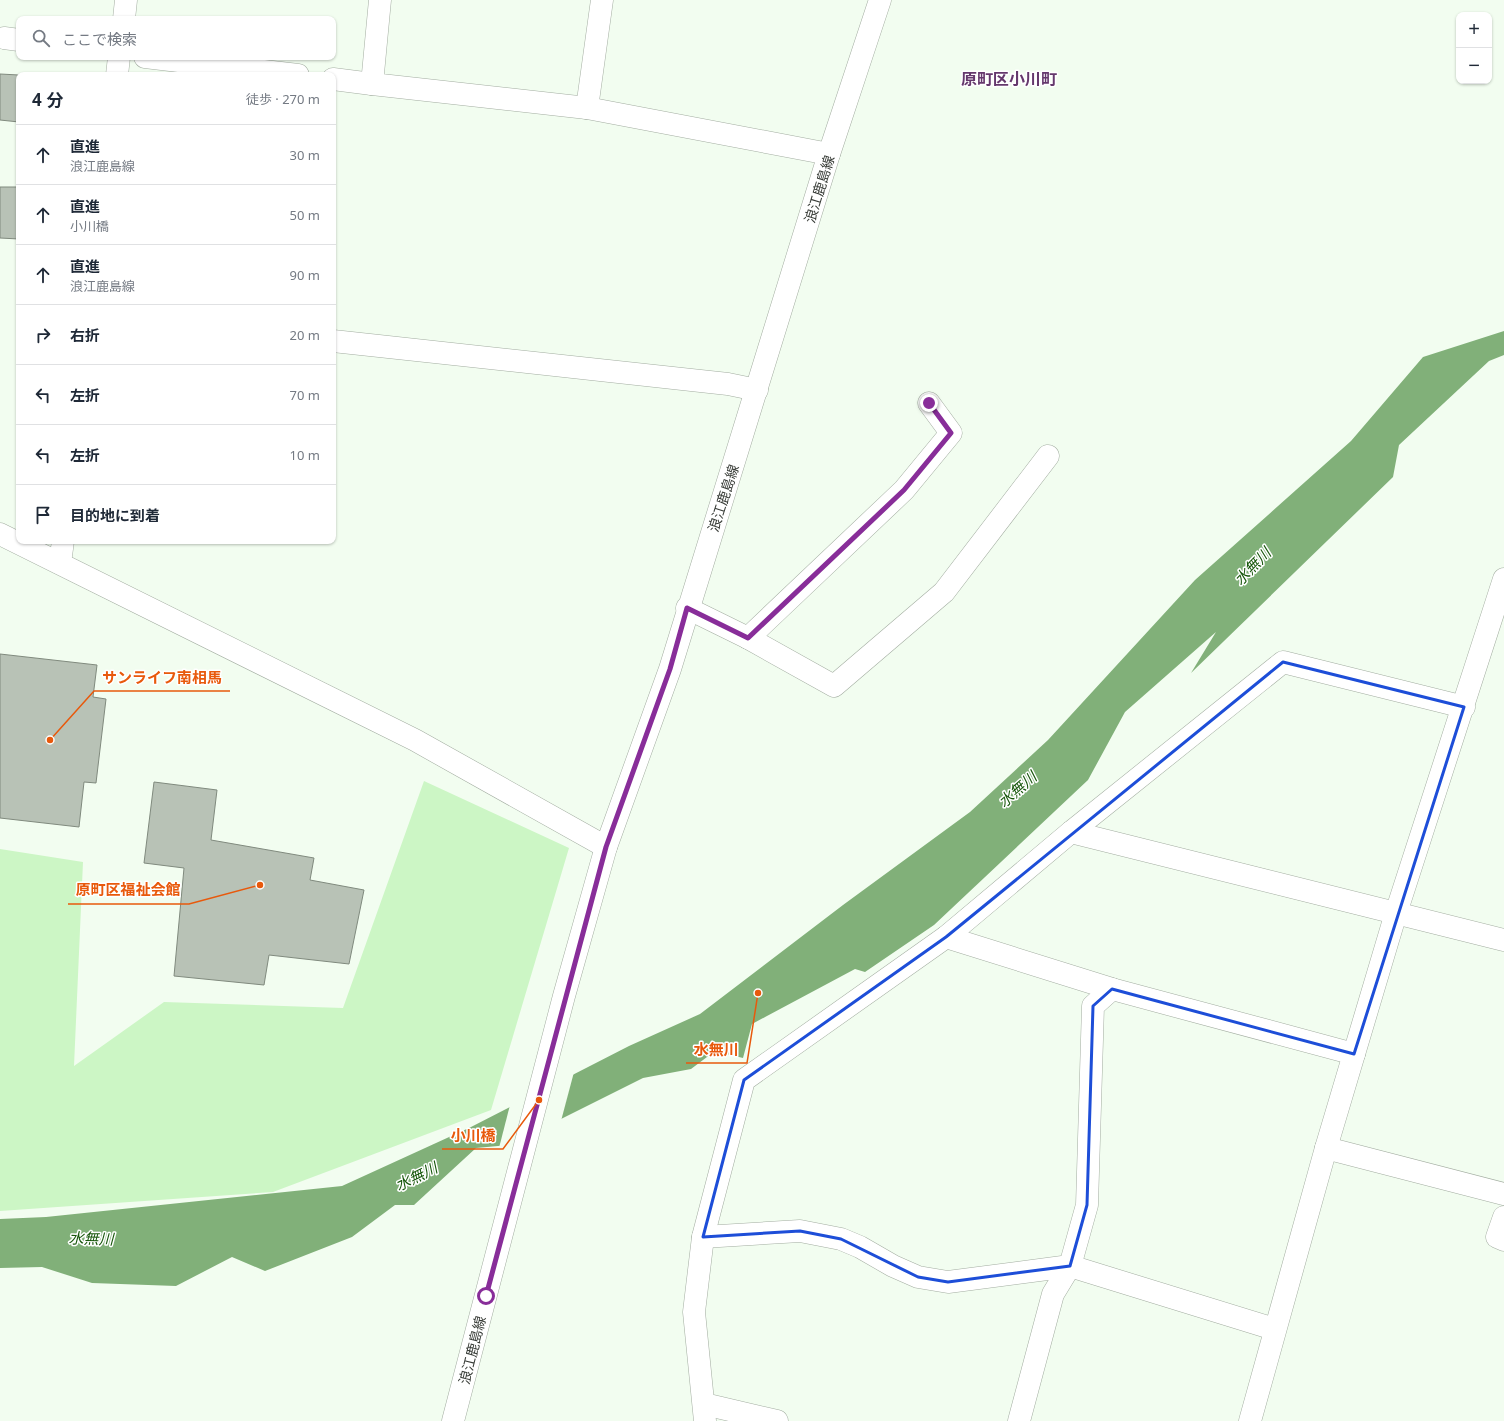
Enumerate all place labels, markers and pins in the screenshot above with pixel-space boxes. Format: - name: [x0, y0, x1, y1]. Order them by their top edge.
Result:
- callout: サンライフ南相馬: [94, 664, 230, 691]
- callout: 原町区福祉会館: [68, 877, 189, 904]
- callout: 水無川: [686, 1036, 747, 1063]
- callout: 小川橋: [442, 1122, 503, 1149]

